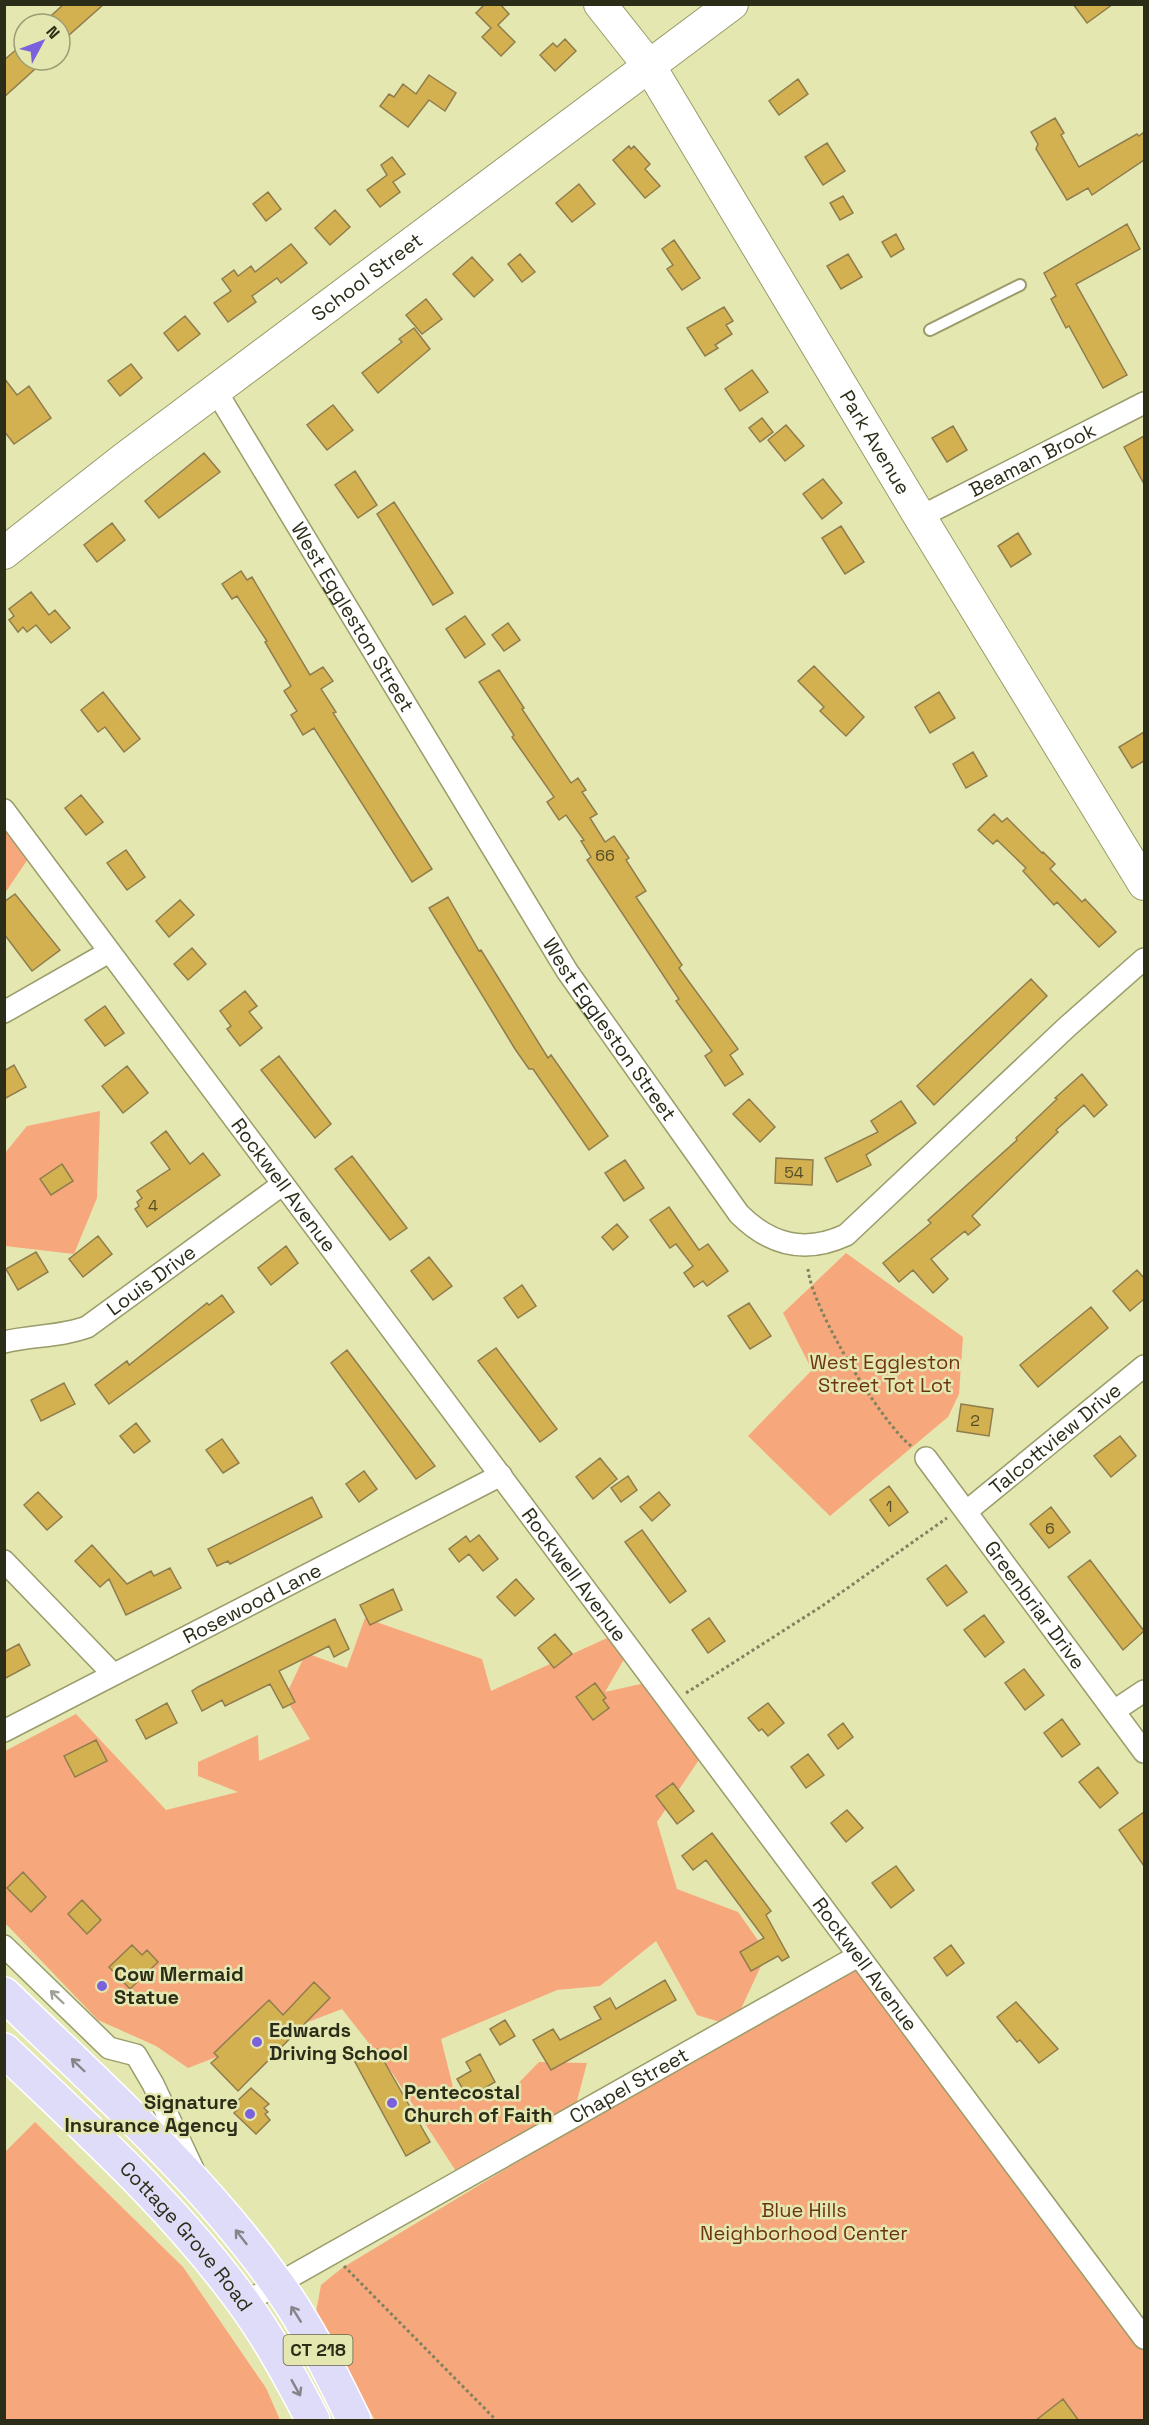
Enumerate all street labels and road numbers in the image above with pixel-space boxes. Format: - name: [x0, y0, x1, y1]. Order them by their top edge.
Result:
- street label: School Street: [306, 227, 428, 327]
- street label: Park Avenue: [834, 385, 916, 499]
- street label: Beaman Brook: [965, 417, 1100, 503]
- street label: West Eggleston Street: [285, 517, 420, 717]
- street label: West Eggleston Street: [537, 933, 682, 1126]
- street label: Rockwell Avenue: [225, 1113, 342, 1257]
- street label: Louis Drive: [102, 1239, 201, 1321]
- street label: Talcottview Drive: [984, 1377, 1126, 1500]
- street label: Rockwell Avenue: [516, 1502, 633, 1647]
- street label: Greenbriar Drive: [979, 1535, 1091, 1675]
- street label: Rosewood Lane: [178, 1557, 326, 1650]
- street label: Rockwell Avenue: [807, 1892, 924, 2036]
- street label: Chapel Street: [565, 2042, 693, 2129]
- street label: Cottage Grove Road: [114, 2156, 259, 2317]
- road number: CT 218: [284, 2335, 352, 2365]

